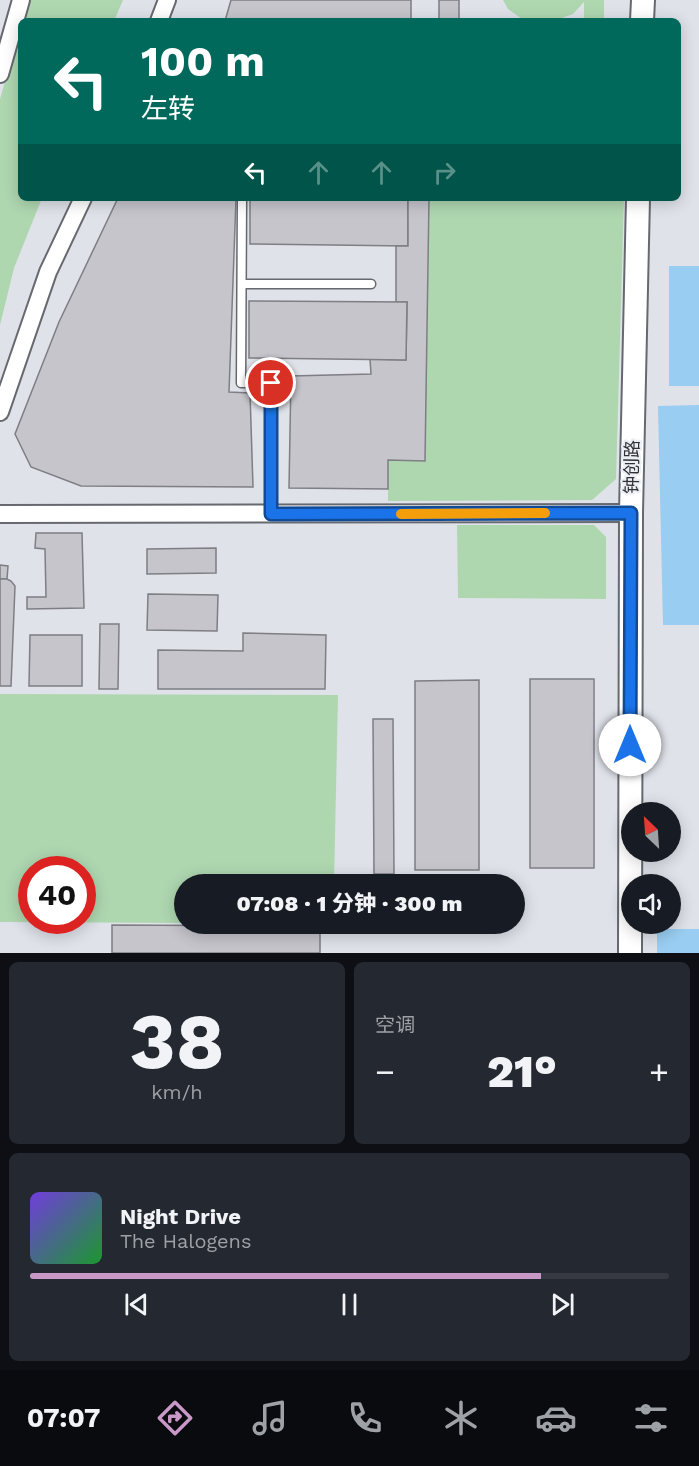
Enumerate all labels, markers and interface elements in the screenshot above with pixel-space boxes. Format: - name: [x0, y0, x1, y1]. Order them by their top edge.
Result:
- text: 100 m: [141, 37, 265, 86]
- icon: left: [42, 42, 120, 120]
- text: 左转: [141, 93, 195, 125]
- icon: left: [239, 156, 272, 189]
- icon: ahead: [302, 156, 335, 189]
- icon: ahead: [365, 156, 398, 189]
- icon: right: [428, 156, 461, 189]
- pin: [245, 357, 296, 408]
- icon: arrive: [254, 366, 287, 399]
- street label: 钟创路: [621, 440, 642, 494]
- position arrow: [598, 713, 662, 777]
- north arrow: [621, 802, 681, 862]
- map controls: [621, 802, 681, 934]
- speed limit sign: 40: [18, 856, 96, 934]
- button: sound: [621, 874, 681, 934]
- text: 07:08 · 1 分钟 · 300 m: [237, 891, 462, 916]
- text: 38: [129, 995, 225, 1087]
- text: 空调: [375, 1013, 415, 1037]
- text: 21°: [487, 1045, 557, 1098]
- text: −: [375, 1052, 395, 1091]
- text: +: [649, 1052, 669, 1091]
- text: km/h: [151, 1080, 203, 1104]
- text: Night Drive: [120, 1204, 241, 1229]
- text: The Halogens: [120, 1229, 252, 1253]
- icon: previous: [120, 1288, 153, 1321]
- icon: pause: [333, 1288, 366, 1321]
- icon: next: [546, 1288, 579, 1321]
- icon: directions: [154, 1397, 196, 1439]
- icon: music: [249, 1397, 291, 1439]
- icon: phone: [344, 1397, 386, 1439]
- icon: climate: [440, 1397, 482, 1439]
- icon: car: [535, 1397, 577, 1439]
- icon: filters: [630, 1397, 672, 1439]
- text: 07:07: [27, 1402, 101, 1434]

